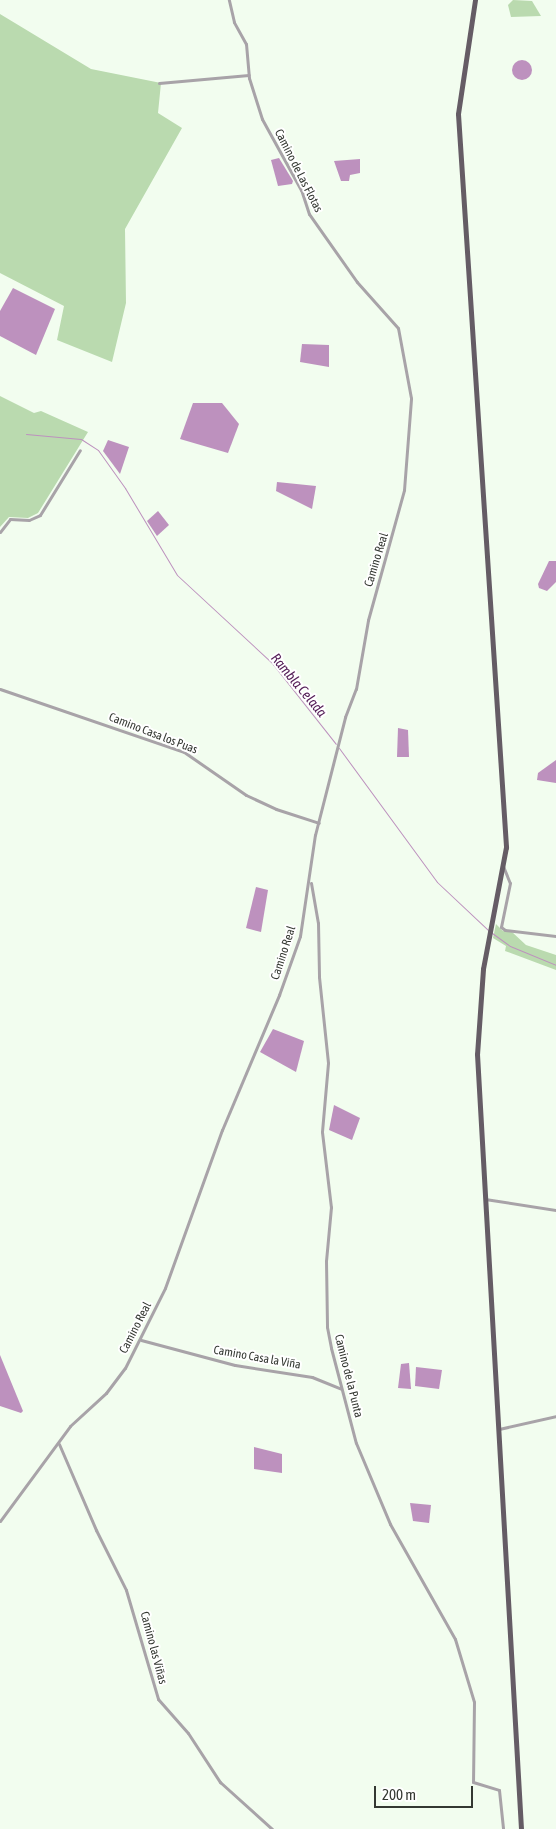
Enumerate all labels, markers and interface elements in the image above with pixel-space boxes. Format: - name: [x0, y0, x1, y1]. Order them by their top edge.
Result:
- street label: Camino de Las Flotas: [271, 127, 325, 215]
- street label: Camino Real: [362, 531, 392, 589]
- water label: Rambla Celada: [268, 650, 330, 720]
- street label: Camino Casa los Puas: [107, 710, 199, 758]
- street label: Camino Real: [269, 924, 299, 982]
- street label: Camino Real: [117, 1300, 155, 1356]
- street label: Camino de la Punta: [331, 1333, 365, 1419]
- street label: Camino Casa la Viña: [212, 1343, 302, 1373]
- street label: Camino las Viñas: [136, 1610, 170, 1686]
- scale bar: [376, 1776, 475, 1808]
- text: 200 m: [382, 1786, 416, 1803]

